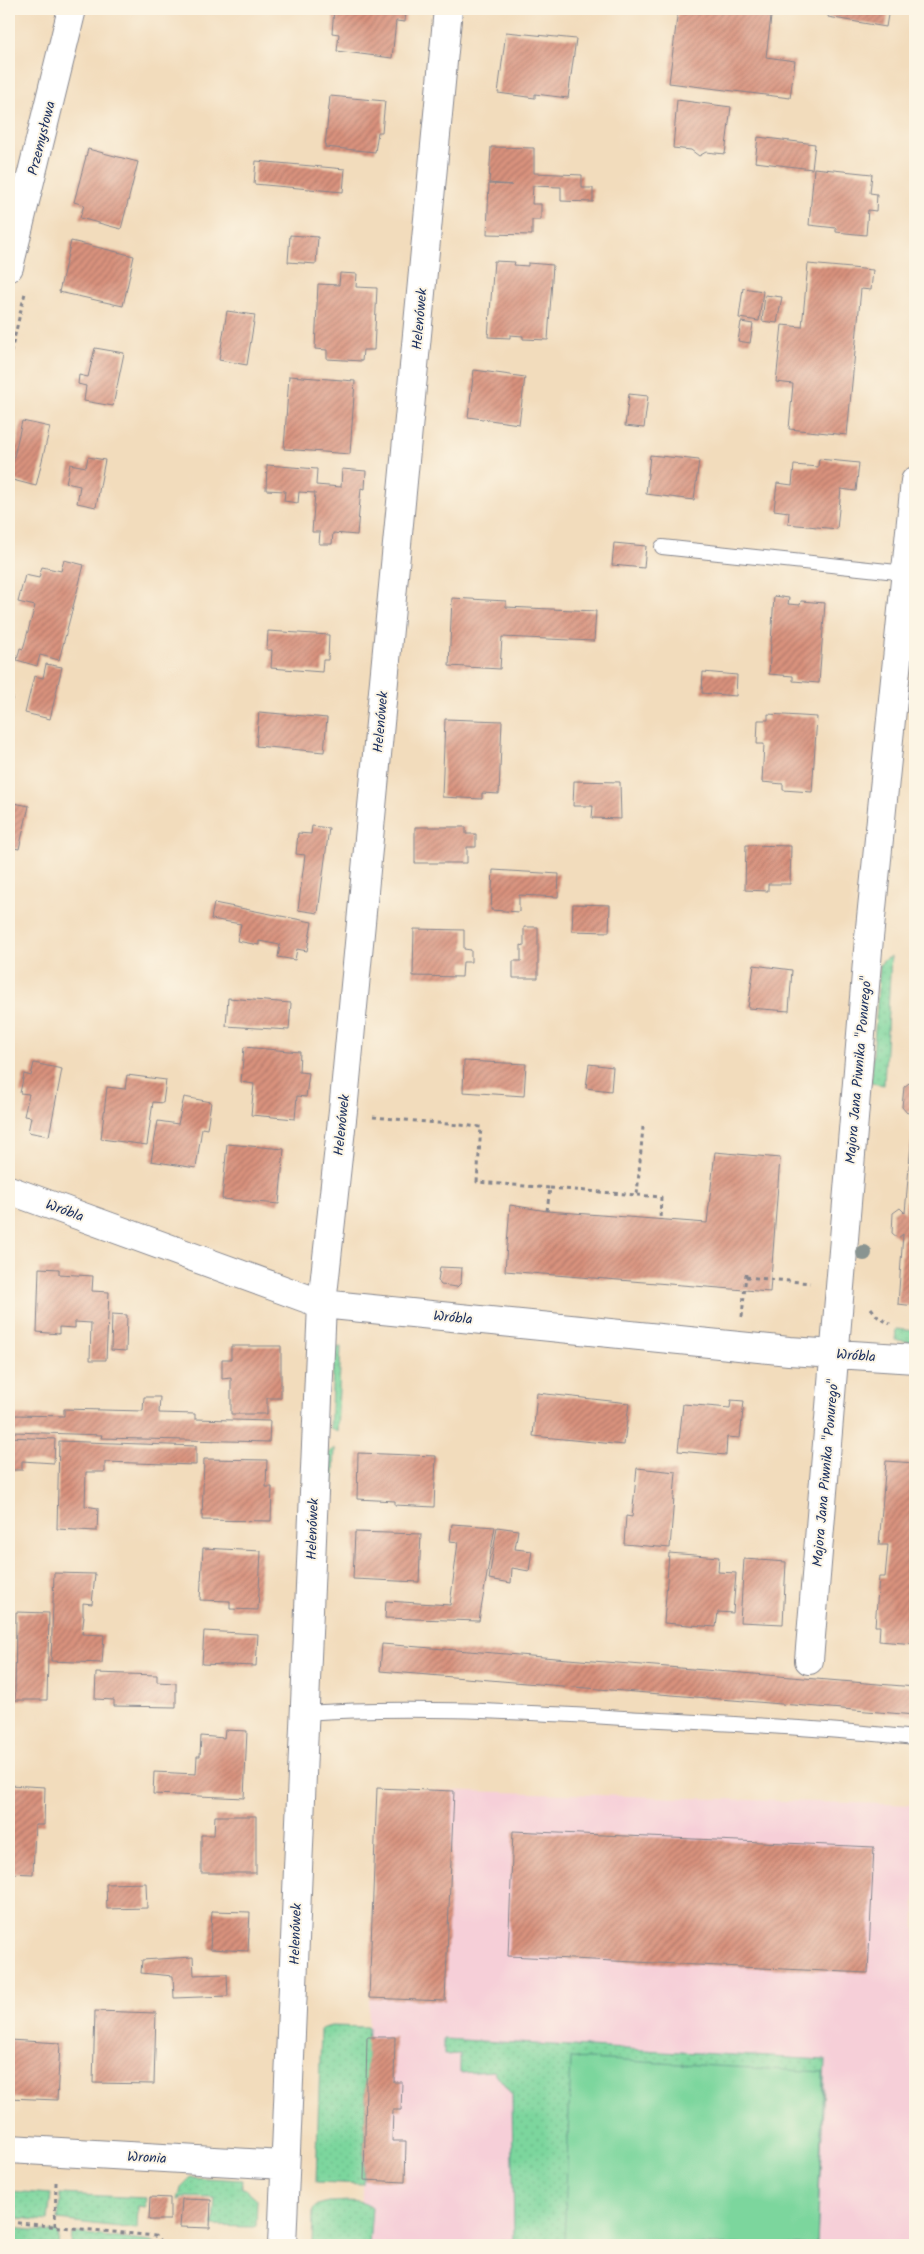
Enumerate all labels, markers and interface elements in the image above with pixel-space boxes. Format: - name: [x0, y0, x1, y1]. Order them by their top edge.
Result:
- street label: Przemysłowa: [22, 99, 62, 178]
- street label: Helenówek: [406, 287, 434, 351]
- street label: Helenówek: [367, 690, 395, 754]
- street label: Majora Jana Piwnika "Ponurego": [840, 975, 878, 1165]
- street label: Helenówek: [328, 1093, 356, 1157]
- street label: Wróbla: [42, 1194, 87, 1228]
- street label: Wróbla: [432, 1305, 474, 1331]
- street label: Wróbla: [836, 1344, 876, 1368]
- street label: Majora Jana Piwnika "Ponurego": [807, 1378, 845, 1568]
- street label: Helenówek: [301, 1497, 325, 1560]
- street label: Helenówek: [284, 1902, 308, 1965]
- street label: Wronia: [127, 2146, 167, 2170]

